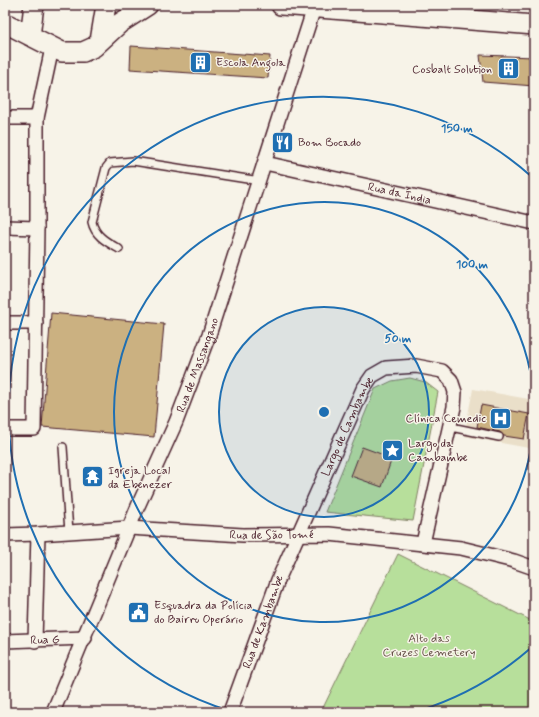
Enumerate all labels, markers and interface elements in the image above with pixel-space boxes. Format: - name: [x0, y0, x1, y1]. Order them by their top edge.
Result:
- building icon: Escola Angola: [187, 49, 213, 75]
- place label: Escola Angola: [216, 55, 286, 72]
- building icon: Cosbalt Solution: [495, 56, 521, 82]
- place label: Cosbalt Solution: [412, 62, 492, 78]
- text: 150 m: [441, 121, 473, 137]
- restaurant icon: Bom Bocado: [270, 129, 296, 155]
- place label: Bom Bocado: [298, 135, 361, 151]
- street label: Rua da Índia: [366, 179, 433, 209]
- text: 100 m: [456, 257, 489, 273]
- street label: Rua de Massangano: [173, 316, 223, 415]
- text: 50 m: [385, 331, 412, 347]
- street label: Largo de Cambambe: [318, 374, 378, 479]
- centre of rings: [317, 405, 331, 419]
- hospital icon: Clínica Cemedic: [488, 405, 514, 431]
- place label: Clínica Cemedic: [405, 411, 486, 427]
- place label: Largo da Cambambe: [408, 436, 468, 466]
- place icon: Largo da Cambambe: [379, 437, 405, 463]
- place label: Igreja Local da Ebenezer: [108, 463, 172, 493]
- temple icon: Igreja Local da Ebenezer: [79, 464, 105, 490]
- street label: Rua de São Tomé: [229, 527, 314, 544]
- street label: Rua de Kambambe: [239, 573, 288, 671]
- place label: Esquadra da Polícia do Bairro Operário: [154, 598, 252, 628]
- public building icon: Esquadra da Polícia do Bairro Operário: [126, 599, 152, 625]
- park label: Alto das Cruzes Cemetery: [382, 631, 476, 661]
- street label: Rua G: [30, 632, 60, 649]

